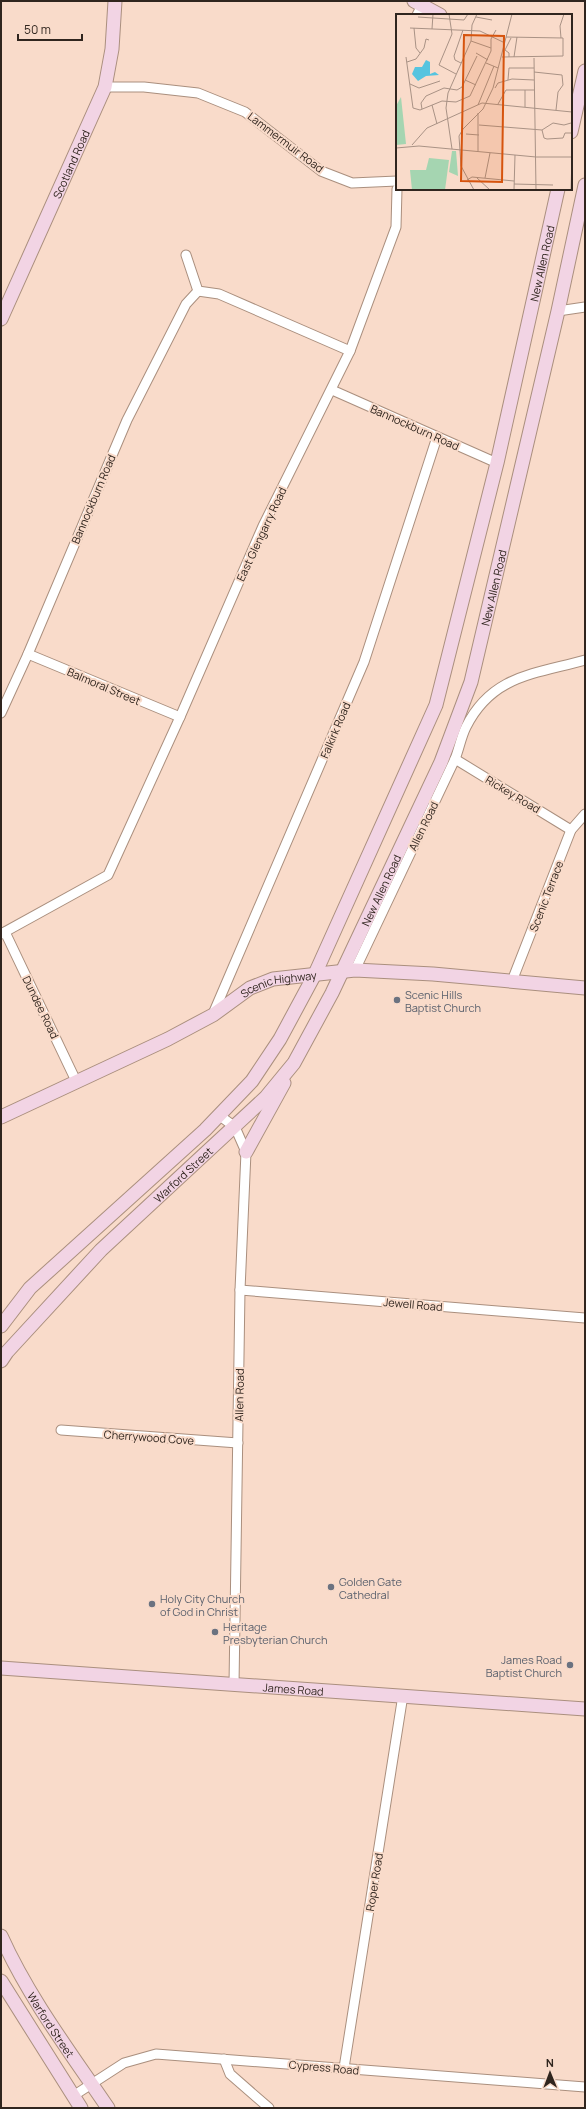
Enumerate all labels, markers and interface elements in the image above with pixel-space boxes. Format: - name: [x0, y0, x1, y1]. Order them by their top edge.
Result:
- inset map: [396, 14, 572, 190]
- scale bar: [18, 16, 82, 42]
- text: 50 m: [24, 21, 51, 38]
- street label: Lammermuir Road: [245, 109, 327, 175]
- street label: Scotland Road: [49, 127, 92, 201]
- street label: New Allen Road: [526, 224, 557, 303]
- street label: Bannockburn Road: [368, 401, 462, 453]
- street label: Bannockburn Road: [67, 452, 119, 546]
- street label: East Glengarry Road: [233, 484, 289, 584]
- street label: New Allen Road: [477, 548, 509, 627]
- street label: Balmoral Street: [65, 664, 143, 708]
- street label: Falkirk Road: [316, 700, 354, 760]
- street label: Rickey Road: [483, 772, 543, 816]
- street label: Allen Road: [405, 799, 441, 853]
- street label: New Allen Road: [357, 852, 404, 928]
- street label: Scenic Terrace: [526, 858, 567, 934]
- street label: Scenic Highway: [237, 967, 318, 1000]
- street label: Dundee Road: [19, 973, 63, 1041]
- place label: Scenic Hills Baptist Church: [405, 987, 481, 1015]
- marker: Scenic Hills Baptist Church: [392, 995, 402, 1005]
- street label: Warford Street: [150, 1143, 215, 1205]
- street label: Jewell Road: [383, 1294, 443, 1314]
- street label: Allen Road: [231, 1368, 247, 1422]
- street label: Cherrywood Cove: [103, 1426, 195, 1448]
- place label: Golden Gate Cathedral: [339, 1574, 402, 1602]
- marker: Golden Gate Cathedral: [326, 1582, 336, 1592]
- place label: Holy City Church of God in Christ: [160, 1591, 245, 1619]
- marker: Holy City Church of God in Christ: [147, 1599, 157, 1609]
- place label: Heritage Presbyterian Church: [223, 1619, 328, 1647]
- marker: Heritage Presbyterian Church: [210, 1627, 220, 1637]
- place label: James Road Baptist Church: [486, 1652, 562, 1680]
- marker: James Road Baptist Church: [565, 1660, 575, 1670]
- street label: James Road: [262, 1679, 324, 1698]
- street label: Roper Road: [362, 1852, 386, 1912]
- street label: Warford Street: [25, 1989, 78, 2060]
- north arrow: [530, 2053, 570, 2093]
- text: N: [546, 2055, 554, 2070]
- street label: Cypress Road: [288, 2056, 360, 2078]

